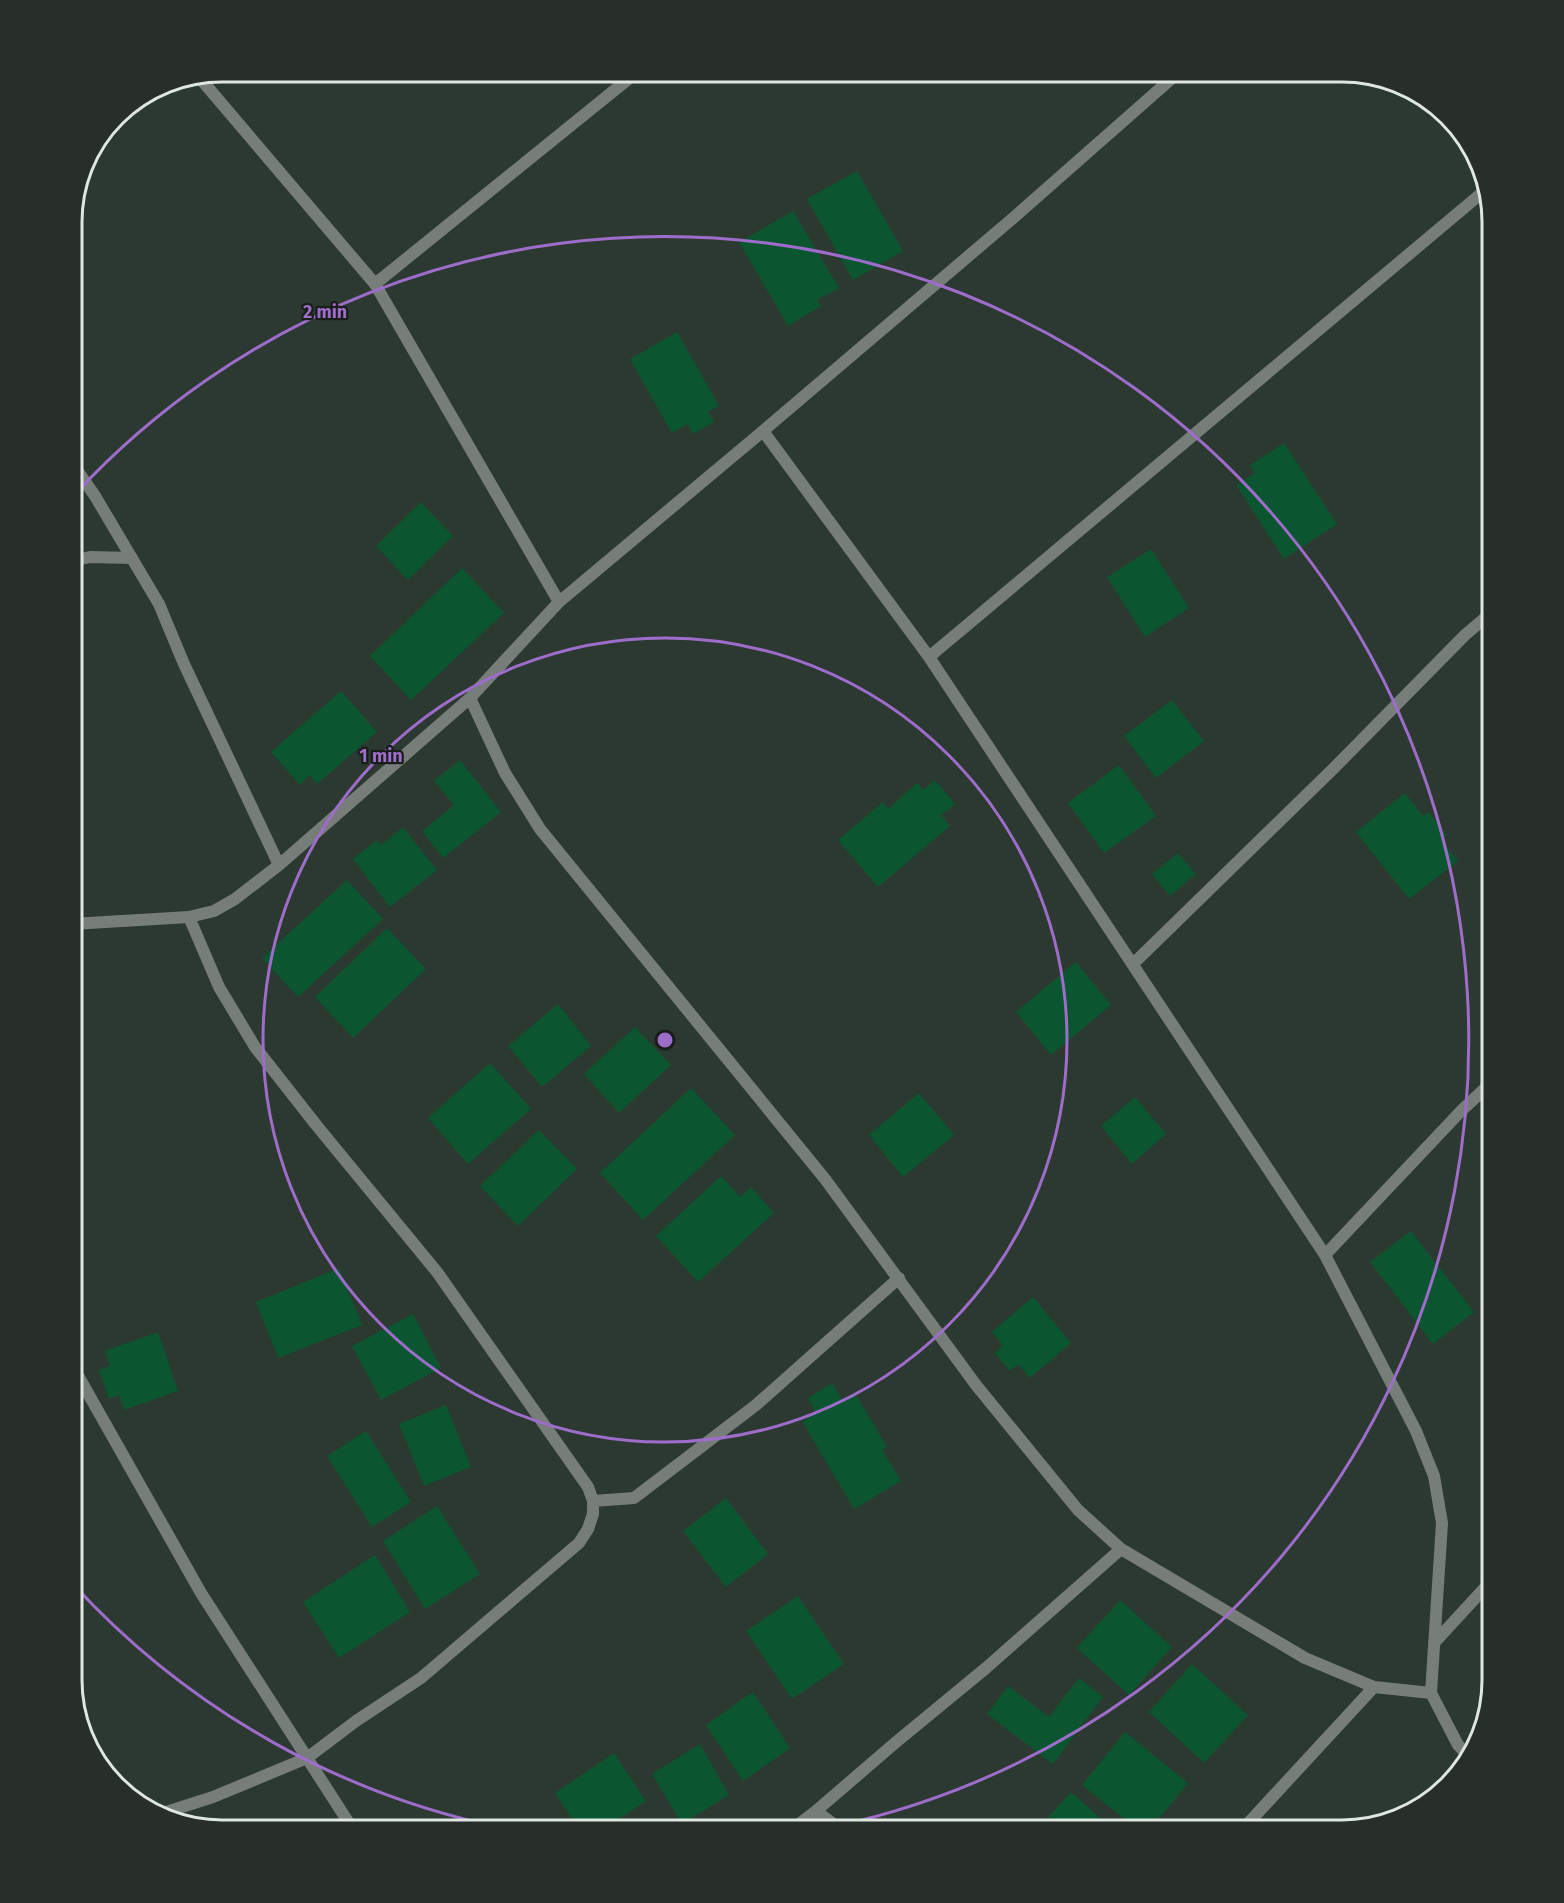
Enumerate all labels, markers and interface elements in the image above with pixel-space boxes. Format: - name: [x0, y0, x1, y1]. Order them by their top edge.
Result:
- text: 2 min: [303, 301, 347, 323]
- text: 1 min: [359, 745, 403, 767]
- centre of rings: [655, 1030, 675, 1050]

